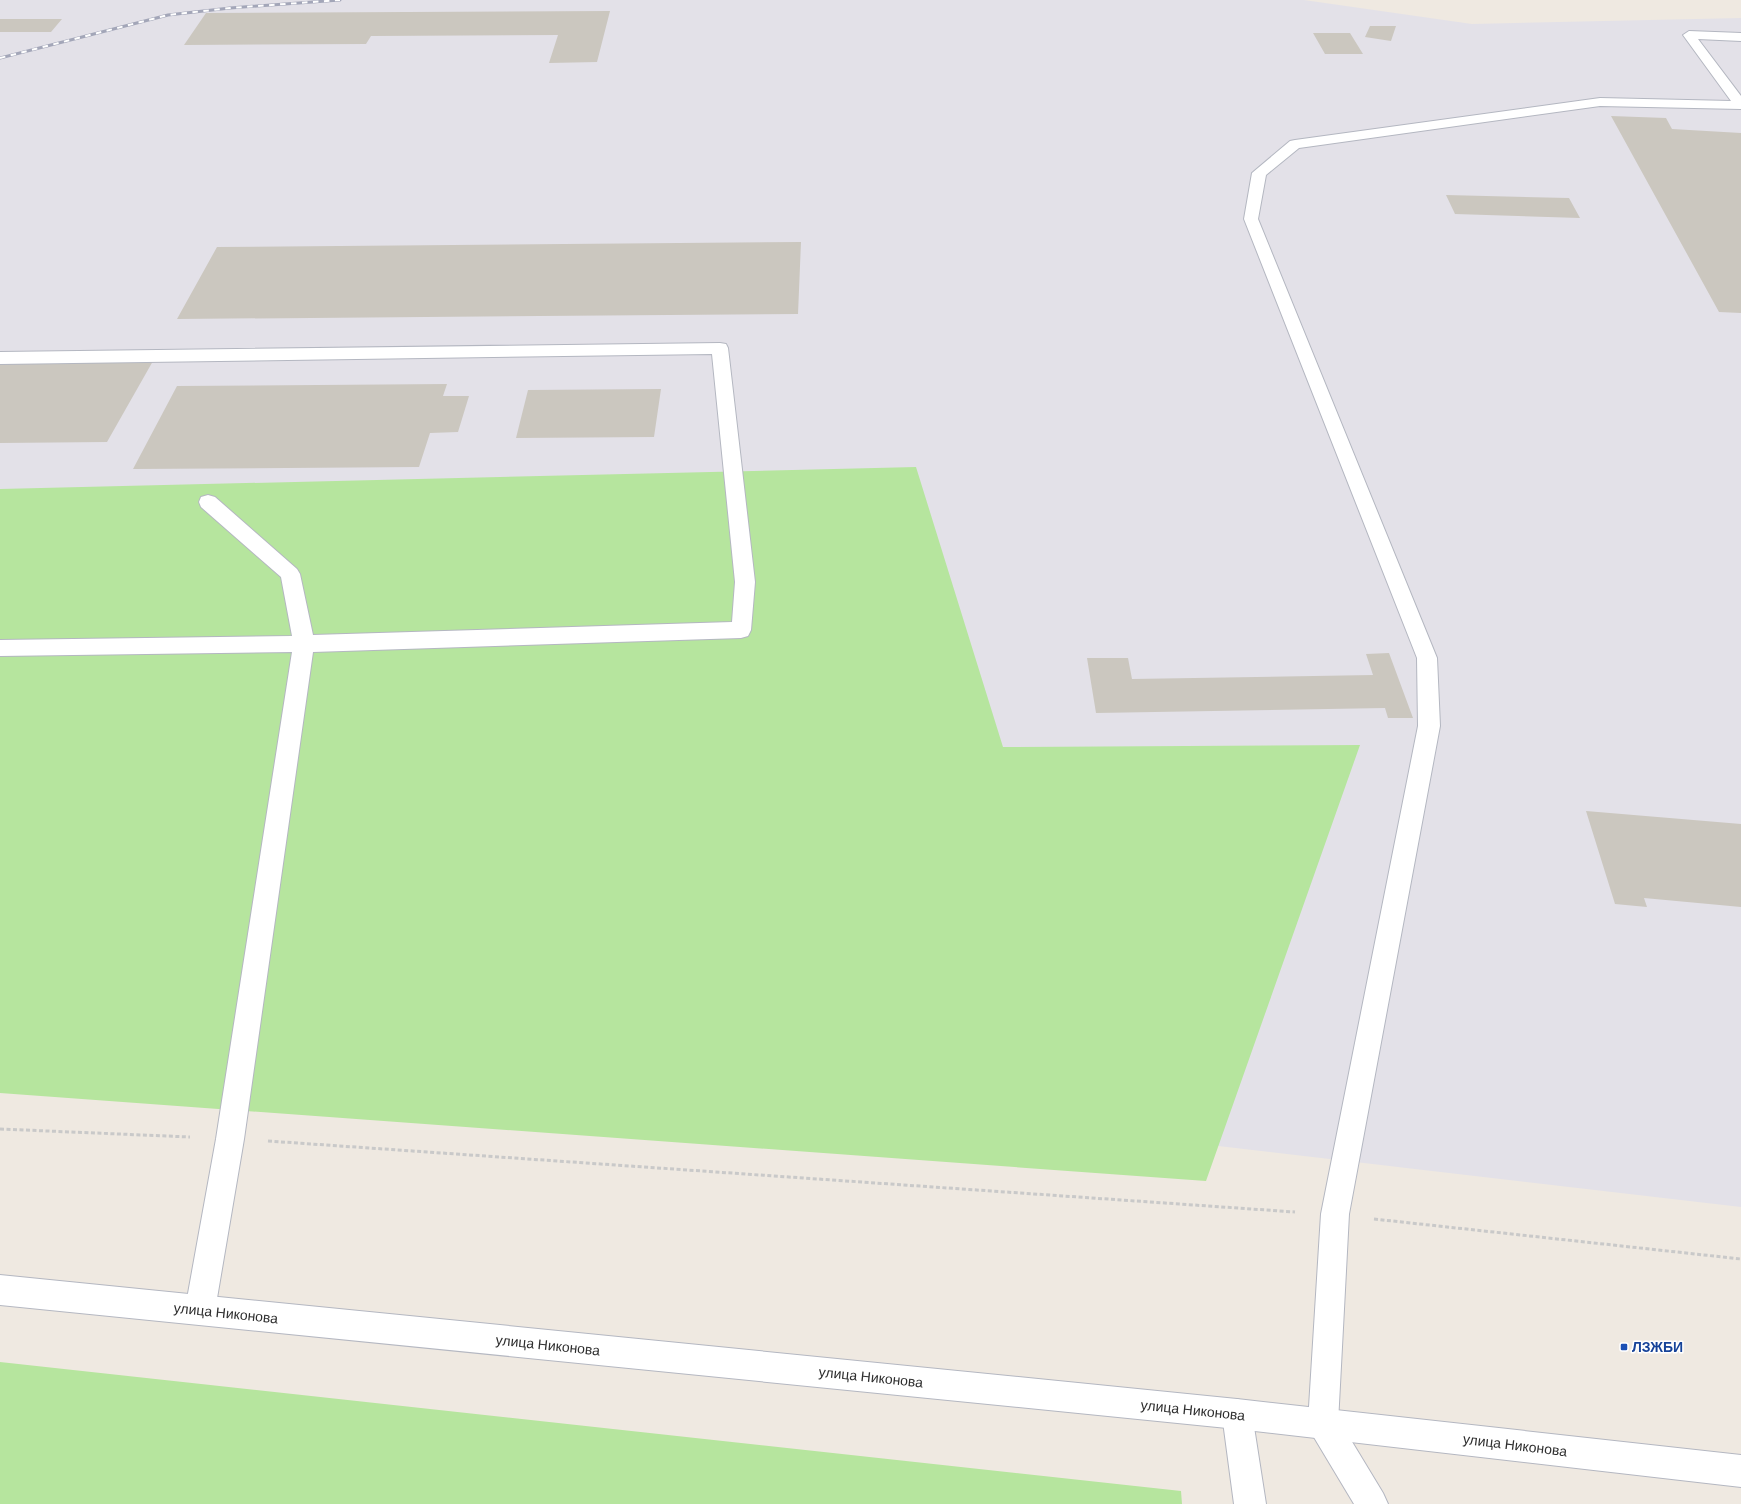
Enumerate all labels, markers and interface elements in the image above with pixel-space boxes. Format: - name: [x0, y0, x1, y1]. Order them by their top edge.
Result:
- street label: улица Никонова: [173, 1299, 279, 1327]
- street label: улица Никонова: [495, 1331, 601, 1359]
- place label: ЛЗЖБИ: [1632, 1338, 1683, 1356]
- marker: ЛЗЖБИ: [1619, 1342, 1629, 1352]
- street label: улица Никонова: [818, 1363, 924, 1391]
- street label: улица Никонова: [1140, 1396, 1246, 1424]
- street label: улица Никонова: [1462, 1430, 1568, 1460]

